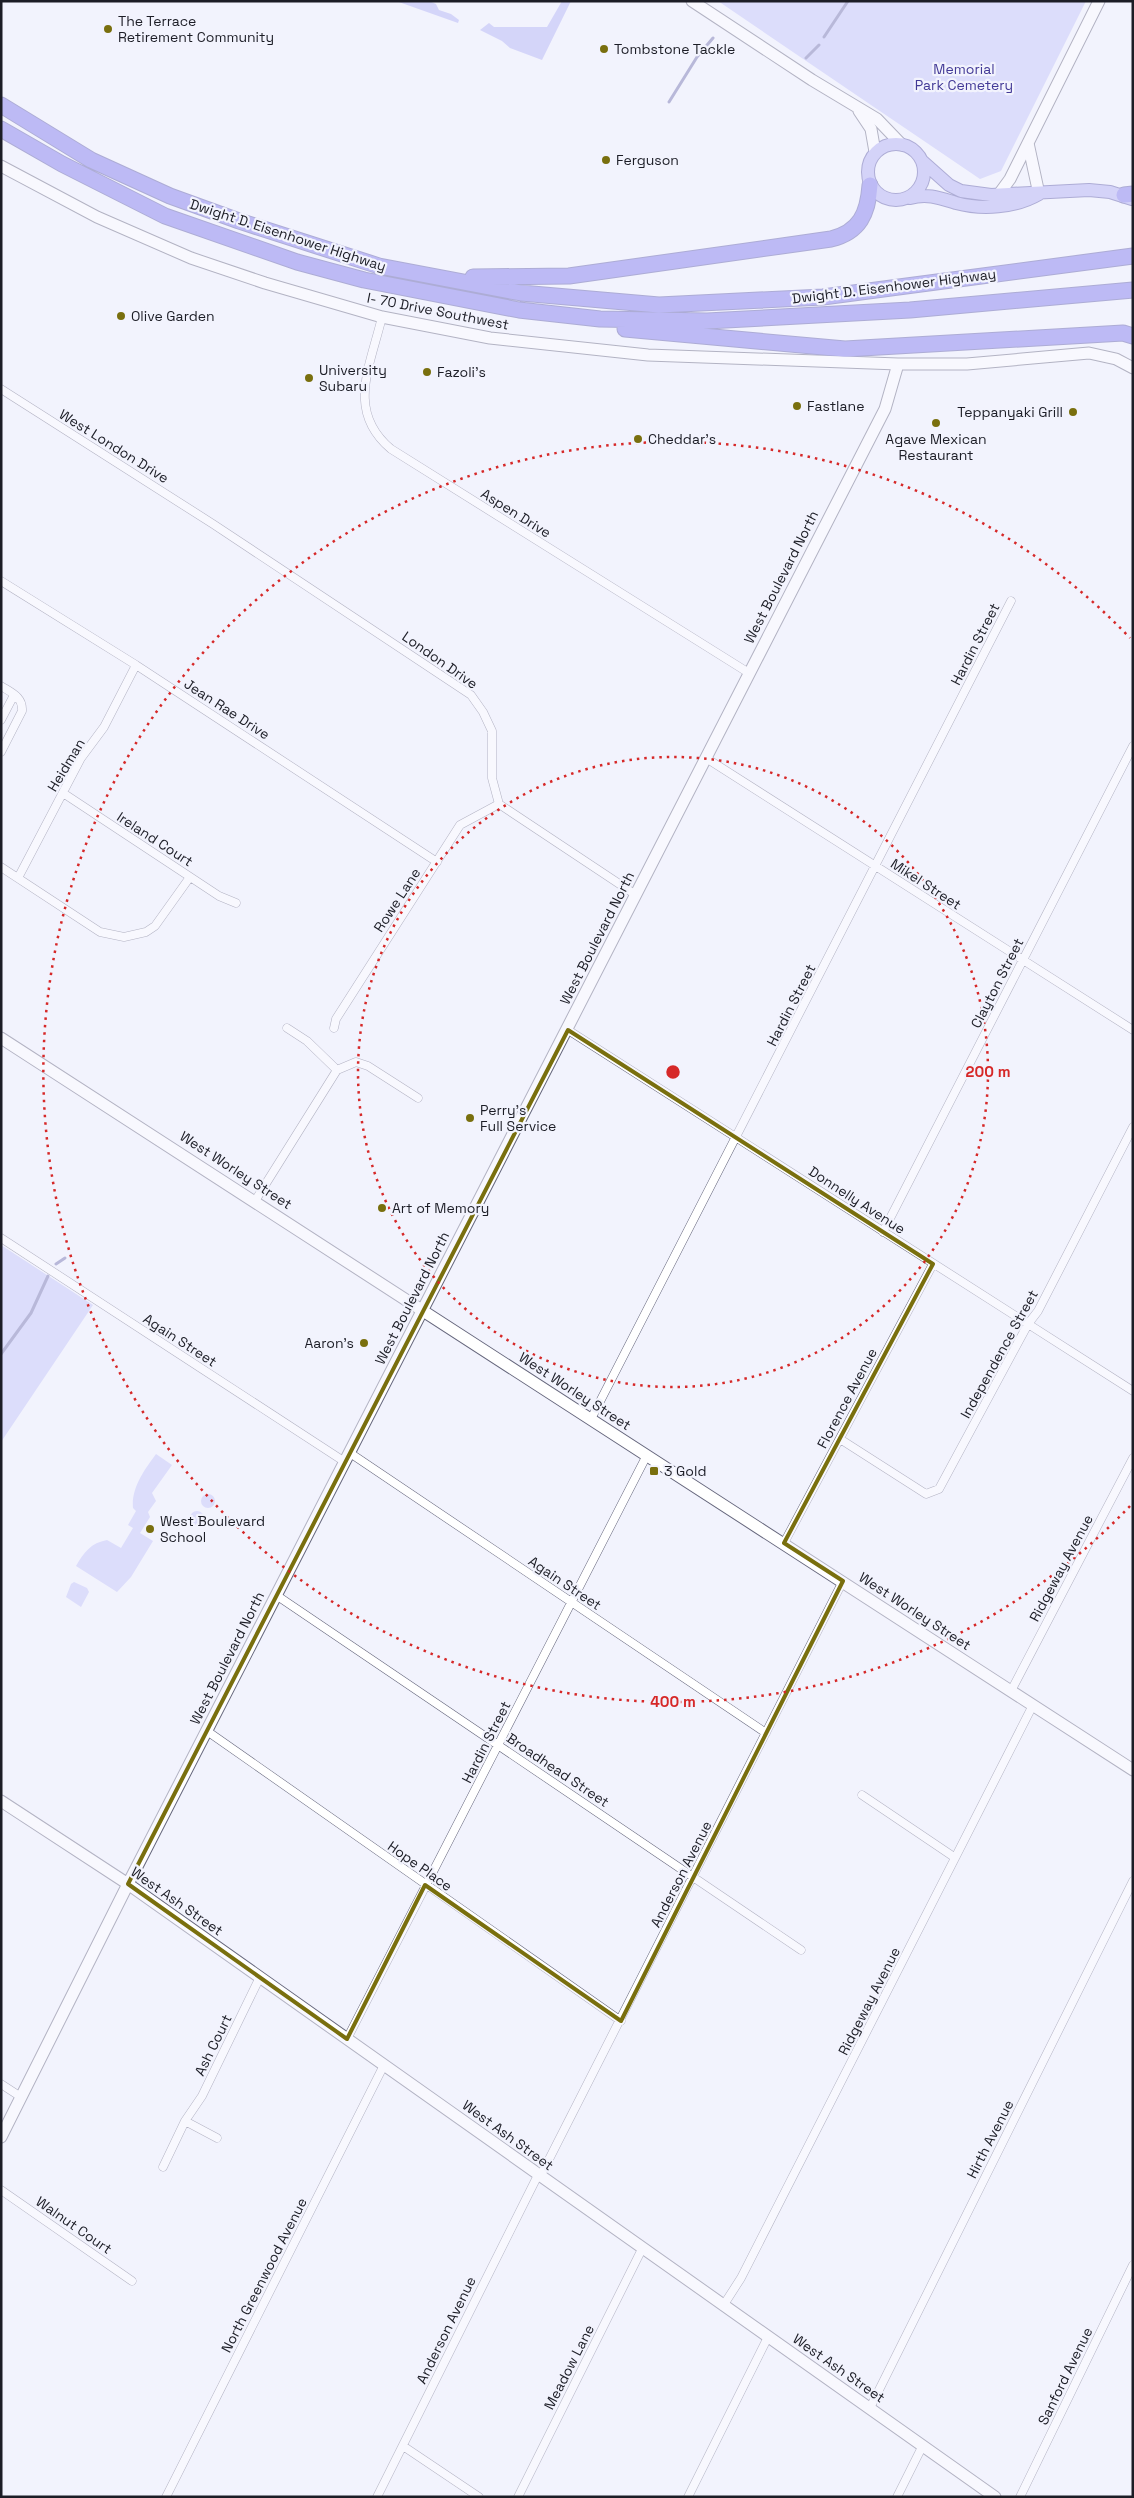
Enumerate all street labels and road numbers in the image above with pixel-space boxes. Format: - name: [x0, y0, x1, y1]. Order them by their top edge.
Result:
- street label: Dwight D. Eisenhower Highway: [187, 195, 389, 275]
- street label: Dwight D. Eisenhower Highway: [791, 265, 997, 307]
- street label: I- 70 Drive Southwest: [365, 288, 511, 334]
- street label: West London Drive: [56, 405, 172, 487]
- street label: Aspen Drive: [478, 484, 554, 542]
- street label: West Boulevard North: [740, 508, 822, 646]
- street label: Hardin Street: [947, 600, 1003, 688]
- street label: London Drive: [399, 627, 481, 693]
- street label: Jean Rae Drive: [181, 675, 273, 743]
- street label: Heidman: [43, 735, 89, 795]
- street label: Ireland Court: [113, 808, 197, 870]
- street label: Mikel Street: [887, 854, 965, 914]
- street label: Rowe Lane: [370, 865, 424, 935]
- street label: West Boulevard North: [556, 869, 638, 1007]
- street label: Clayton Street: [967, 935, 1027, 1031]
- street label: Hardin Street: [763, 961, 819, 1049]
- street label: West Worley Street: [177, 1127, 295, 1213]
- street label: Donnelly Avenue: [805, 1162, 909, 1238]
- street label: West Boulevard North: [371, 1229, 453, 1367]
- street label: Independence Street: [956, 1287, 1042, 1421]
- street label: Again Street: [140, 1310, 220, 1370]
- street label: Florence Avenue: [813, 1345, 881, 1451]
- street label: West Worley Street: [516, 1348, 634, 1434]
- street label: Ridgeway Avenue: [1025, 1511, 1097, 1625]
- street label: Again Street: [525, 1552, 605, 1614]
- street label: West Worley Street: [856, 1568, 974, 1654]
- street label: West Boulevard North: [186, 1589, 268, 1727]
- street label: Hardin Street: [458, 1698, 514, 1786]
- street label: Broadhead Street: [503, 1729, 613, 1811]
- street label: Anderson Avenue: [646, 1818, 716, 1930]
- street label: Hope Place: [384, 1837, 456, 1895]
- street label: West Ash Street: [127, 1862, 227, 1940]
- street label: Ridgeway Avenue: [834, 1944, 904, 2058]
- street label: Ash Court: [190, 2011, 236, 2079]
- street label: West Ash Street: [459, 2096, 557, 2174]
- street label: Hirth Avenue: [963, 2097, 1017, 2181]
- street label: Walnut Court: [33, 2192, 115, 2258]
- street label: North Greenwood Avenue: [217, 2195, 311, 2355]
- street label: Anderson Avenue: [412, 2273, 480, 2387]
- street label: Meadow Lane: [540, 2321, 598, 2413]
- street label: Sanford Avenue: [1034, 2324, 1096, 2428]
- street label: West Ash Street: [789, 2329, 889, 2407]

